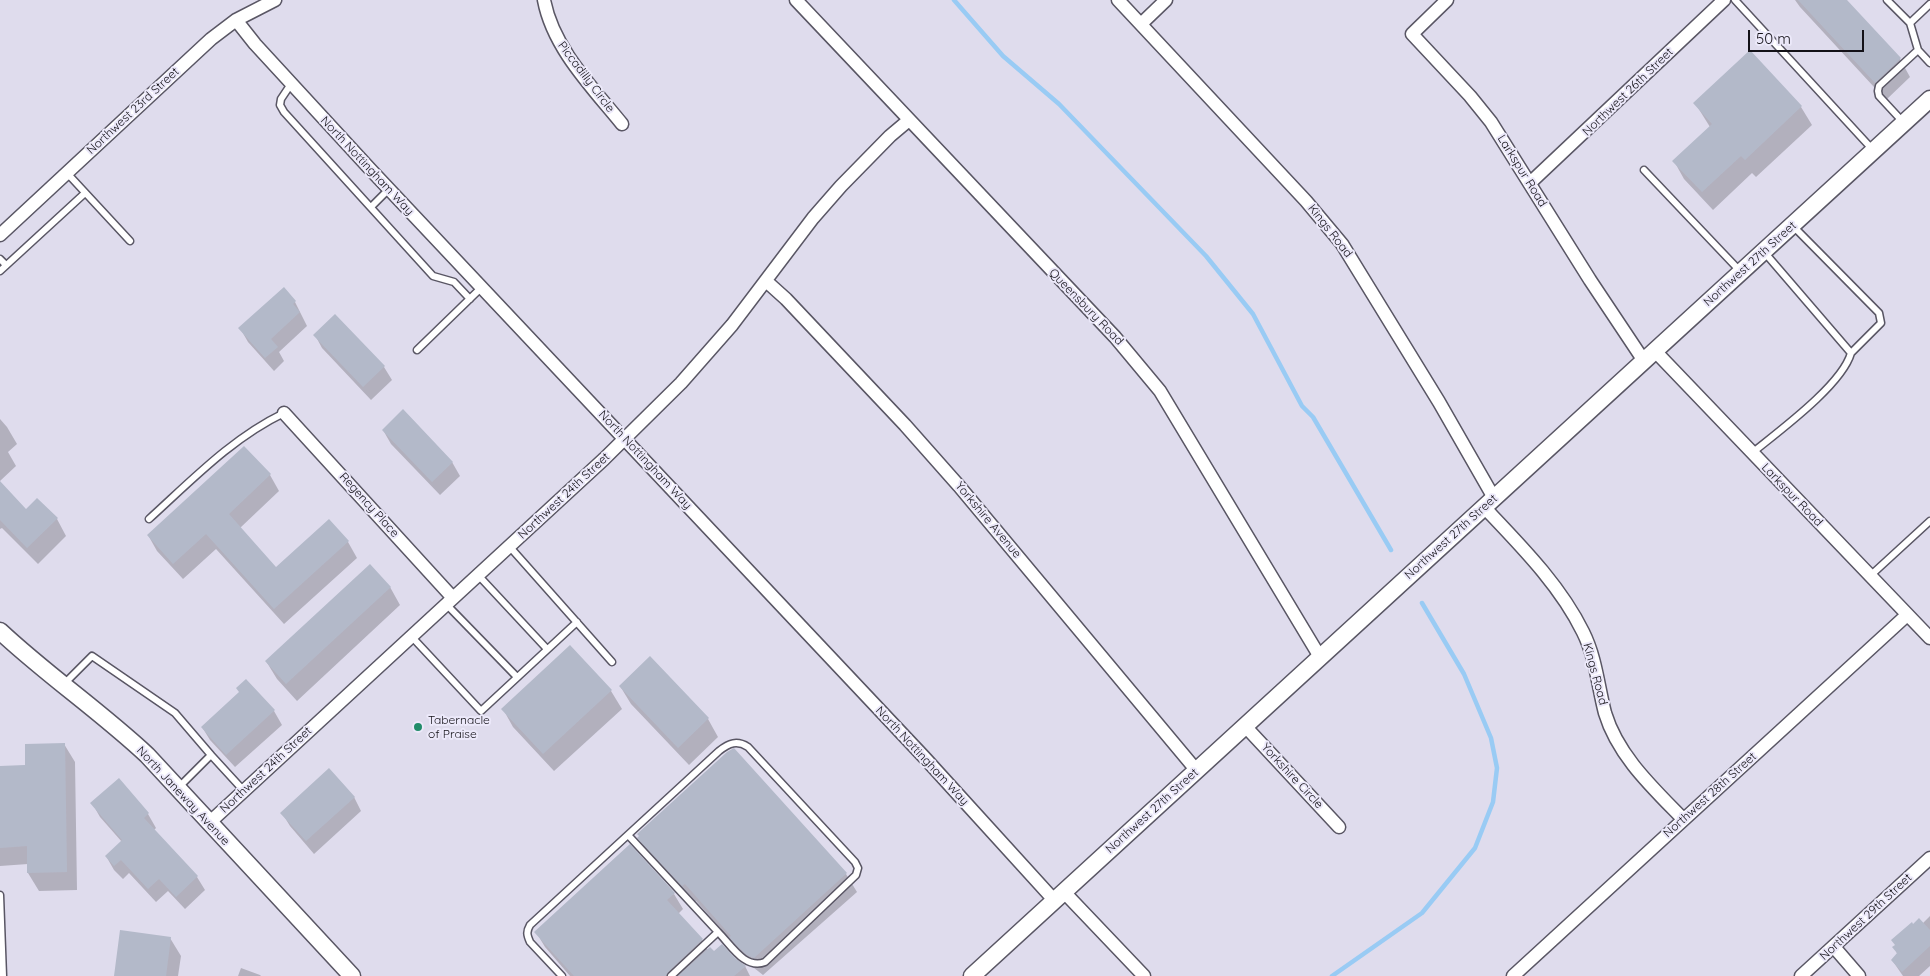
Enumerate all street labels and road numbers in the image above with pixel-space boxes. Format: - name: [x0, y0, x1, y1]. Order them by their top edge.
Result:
- street label: Piccadilly Circle: [555, 39, 617, 115]
- street label: Northwest 26th Street: [1580, 45, 1676, 139]
- street label: Northwest 23rd Street: [84, 65, 182, 157]
- street label: North Nottingham Way: [317, 114, 417, 218]
- street label: Larkspur Road: [1494, 132, 1550, 210]
- street label: Kings Road: [1305, 201, 1355, 261]
- street label: Northwest 27th Street: [1701, 219, 1799, 309]
- street label: Queensbury Road: [1046, 266, 1126, 348]
- street label: North Nottingham Way: [595, 408, 695, 512]
- street label: Northwest 24th Street: [515, 450, 613, 542]
- street label: Larkspur Road: [1758, 460, 1826, 530]
- street label: Regency Place: [336, 470, 402, 540]
- street label: Yorkshire Avenue: [952, 479, 1024, 561]
- street label: Northwest 27th Street: [1402, 492, 1500, 582]
- street label: Kings Road: [1580, 641, 1610, 707]
- street label: North Nottingham Way: [872, 704, 972, 808]
- street label: Northwest 24th Street: [217, 724, 315, 816]
- street label: Yorkshire Circle: [1258, 740, 1326, 812]
- street label: North Janeway Avenue: [133, 744, 233, 848]
- street label: Northwest 28th Street: [1660, 749, 1760, 841]
- street label: Northwest 27th Street: [1103, 766, 1201, 856]
- street label: Northwest 29th Street: [1817, 871, 1915, 963]

